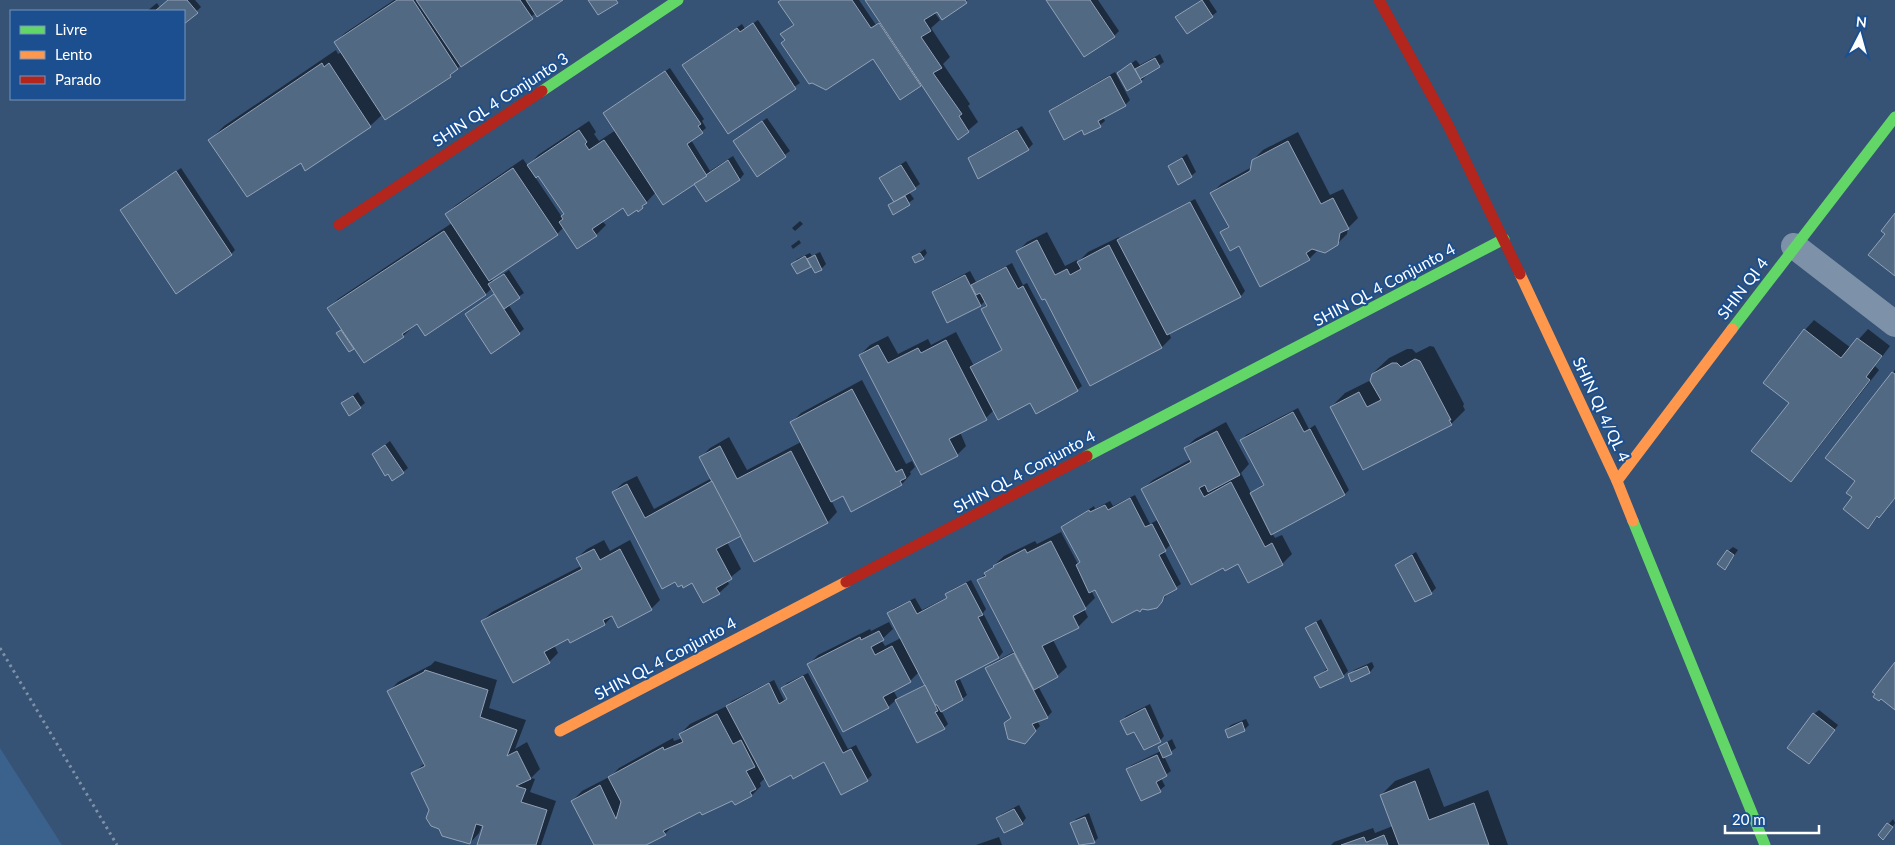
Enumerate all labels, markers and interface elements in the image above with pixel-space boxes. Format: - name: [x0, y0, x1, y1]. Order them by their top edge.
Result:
- legend: [10, 10, 185, 100]
- north arrow: [1835, 10, 1885, 60]
- text: N: [1855, 13, 1868, 31]
- text: Livre: [55, 20, 87, 38]
- text: Lento: [55, 45, 92, 63]
- street label: SHIN QL 4 Conjunto 3: [429, 48, 571, 150]
- text: Parado: [55, 70, 101, 88]
- street label: SHIN QL 4 Conjunto 4: [1310, 239, 1458, 329]
- street label: SHIN QI 4: [1713, 253, 1771, 323]
- street label: SHIN QI 4/QL 4: [1569, 354, 1635, 464]
- street label: SHIN QL 4 Conjunto 4: [950, 426, 1098, 516]
- street label: SHIN QL 4 Conjunto 4: [591, 613, 739, 703]
- scale bar: [1725, 802, 1819, 834]
- text: 20 m: [1732, 810, 1766, 828]

